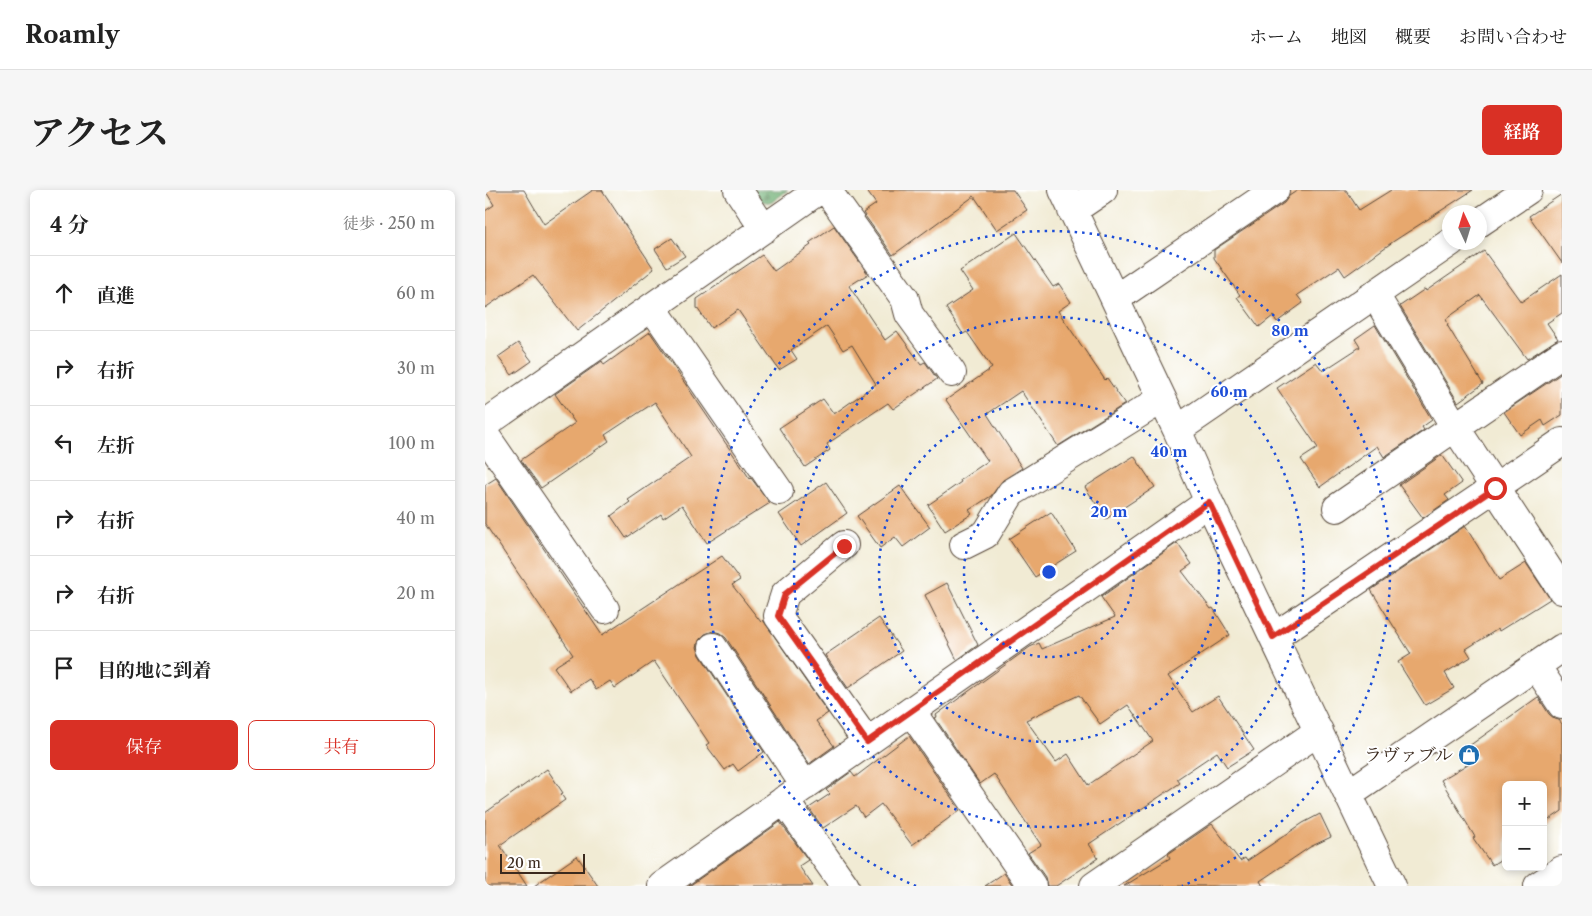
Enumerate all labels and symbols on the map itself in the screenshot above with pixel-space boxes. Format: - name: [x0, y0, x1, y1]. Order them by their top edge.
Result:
- north arrow: [1442, 205, 1487, 250]
- text: 80 m: [1271, 321, 1309, 340]
- text: 60 m: [1210, 382, 1248, 401]
- text: 40 m: [1150, 442, 1188, 461]
- route start: [1484, 477, 1507, 500]
- text: 20 m: [1090, 502, 1128, 521]
- route end: [833, 535, 856, 558]
- centre of rings: [1040, 563, 1058, 581]
- shop icon: ラヴァブル: [1457, 743, 1481, 767]
- place label: ラヴァブル: [1364, 744, 1453, 766]
- scale bar: [500, 851, 585, 874]

